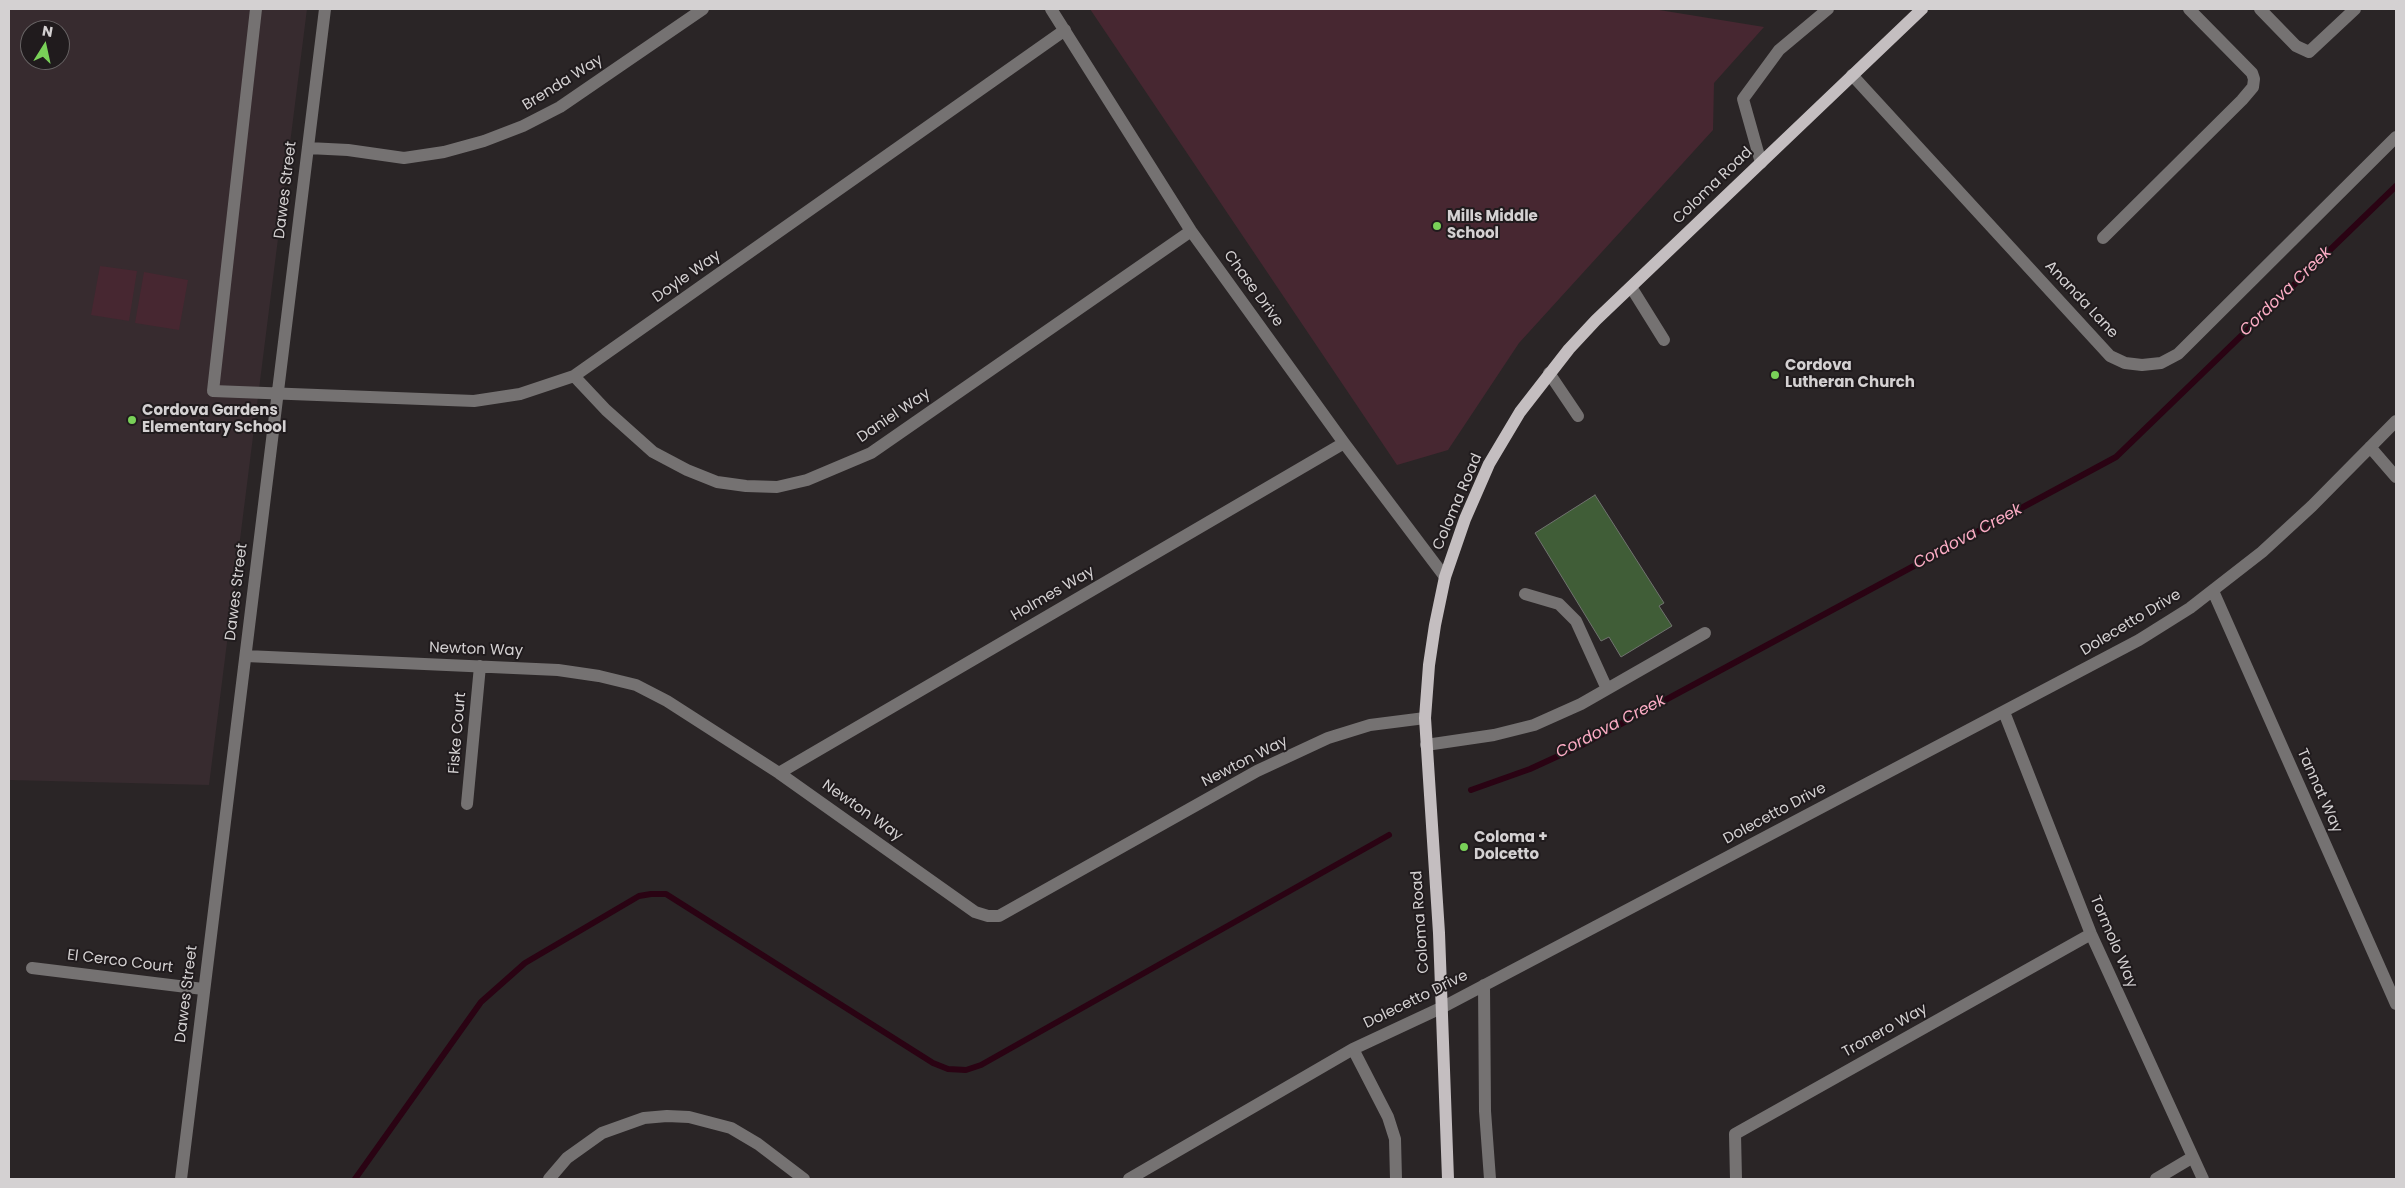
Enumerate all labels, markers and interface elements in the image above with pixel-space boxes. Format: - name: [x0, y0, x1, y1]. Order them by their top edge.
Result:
- north arrow: [20, 20, 70, 70]
- text: N: [41, 20, 54, 42]
- street label: Brenda Way: [520, 51, 606, 115]
- street label: Dawes Street: [271, 140, 301, 240]
- street label: Coloma Road: [1670, 144, 1756, 228]
- place label: Mills Middle School: [1447, 208, 1538, 243]
- marker: Mills Middle School: [1431, 220, 1443, 232]
- water label: Cordova Creek: [2236, 243, 2336, 341]
- street label: Doyle Way: [650, 247, 724, 307]
- street label: Chase Drive: [1219, 247, 1287, 331]
- street label: Ananda Lane: [2041, 258, 2121, 342]
- place label: Cordova Lutheran Church: [1785, 357, 1915, 392]
- marker: Cordova Lutheran Church: [1769, 369, 1781, 381]
- street label: Daniel Way: [854, 385, 934, 447]
- place label: Cordova Gardens Elementary School: [142, 402, 286, 437]
- marker: Cordova Gardens Elementary School: [126, 414, 138, 426]
- street label: Coloma Road: [1430, 451, 1486, 553]
- water label: Cordova Creek: [1910, 500, 2026, 574]
- street label: Dawes Street: [222, 542, 252, 642]
- street label: Holmes Way: [1008, 563, 1098, 625]
- street label: Dolecetto Drive: [2078, 586, 2184, 660]
- street label: Newton Way: [429, 639, 523, 661]
- street label: Fiske Court: [445, 691, 471, 775]
- water label: Cordova Creek: [1553, 691, 1669, 763]
- street label: Newton Way: [1199, 733, 1291, 791]
- street label: Tannat Way: [2292, 746, 2346, 836]
- street label: Newton Way: [818, 777, 906, 845]
- street label: Dolecetto Drive: [1721, 779, 1829, 849]
- place label: Coloma + Dolcetto: [1474, 829, 1548, 864]
- marker: Coloma + Dolcetto: [1458, 841, 1470, 853]
- street label: Coloma Road: [1408, 870, 1434, 974]
- street label: Tormolo Way: [2085, 893, 2141, 991]
- street label: Dawes Street: [172, 944, 202, 1044]
- street label: El Cerco Court: [66, 947, 174, 977]
- street label: Dolecetto Drive: [1361, 967, 1471, 1033]
- street label: Tronero Way: [1839, 1000, 1931, 1062]

